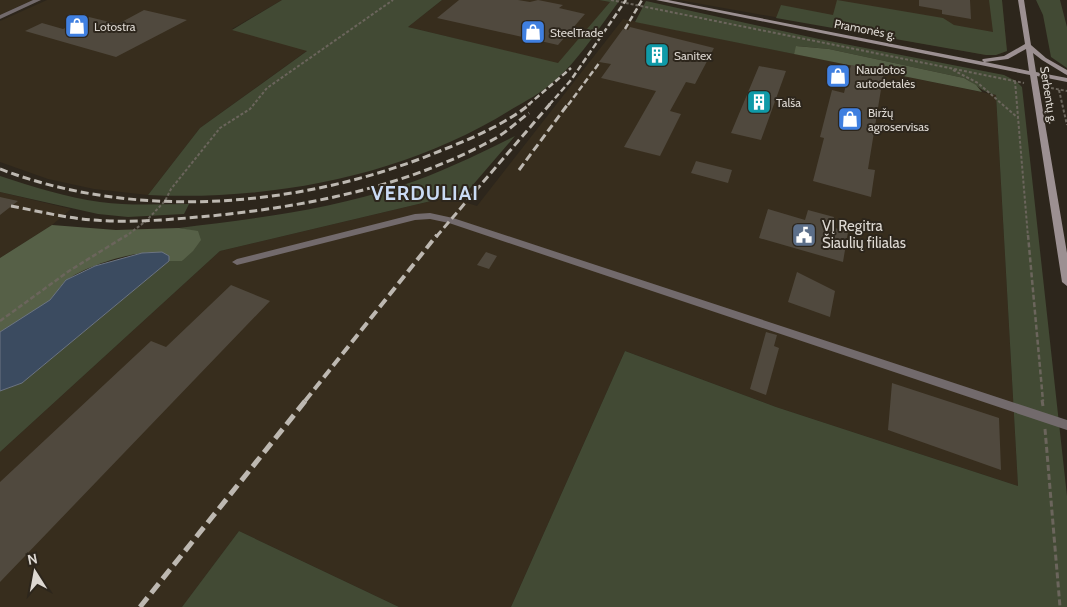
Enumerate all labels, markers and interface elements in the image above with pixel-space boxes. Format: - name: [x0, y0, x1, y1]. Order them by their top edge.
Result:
- shop icon: Lotostra: [64, 13, 90, 39]
- street label: Pramonės g.: [833, 16, 897, 42]
- place label: Lotostra: [94, 19, 136, 34]
- shop icon: SteelTrade: [520, 19, 546, 45]
- place label: SteelTrade: [550, 25, 603, 40]
- building icon: Sanitex: [644, 42, 670, 68]
- place label: Sanitex: [674, 48, 712, 63]
- place label: Naudotos autodetalės: [856, 62, 915, 91]
- shop icon: Naudotos autodetalės: [825, 63, 851, 89]
- street label: Serbentų g.: [1037, 65, 1061, 125]
- building icon: Talša: [746, 89, 772, 115]
- place label: Talša: [776, 95, 801, 110]
- place label: Biržų agroservisas: [868, 105, 929, 134]
- shop icon: Biržų agroservisas: [837, 106, 863, 132]
- district label: VERDULIAI: [371, 181, 479, 205]
- place label: VĮ Regitra Šiaulių filialas: [822, 217, 906, 252]
- public building icon: VĮ Regitra Šiaulių filialas: [791, 222, 817, 248]
- north arrow: [10, 547, 60, 597]
- text: N: [26, 549, 39, 569]

